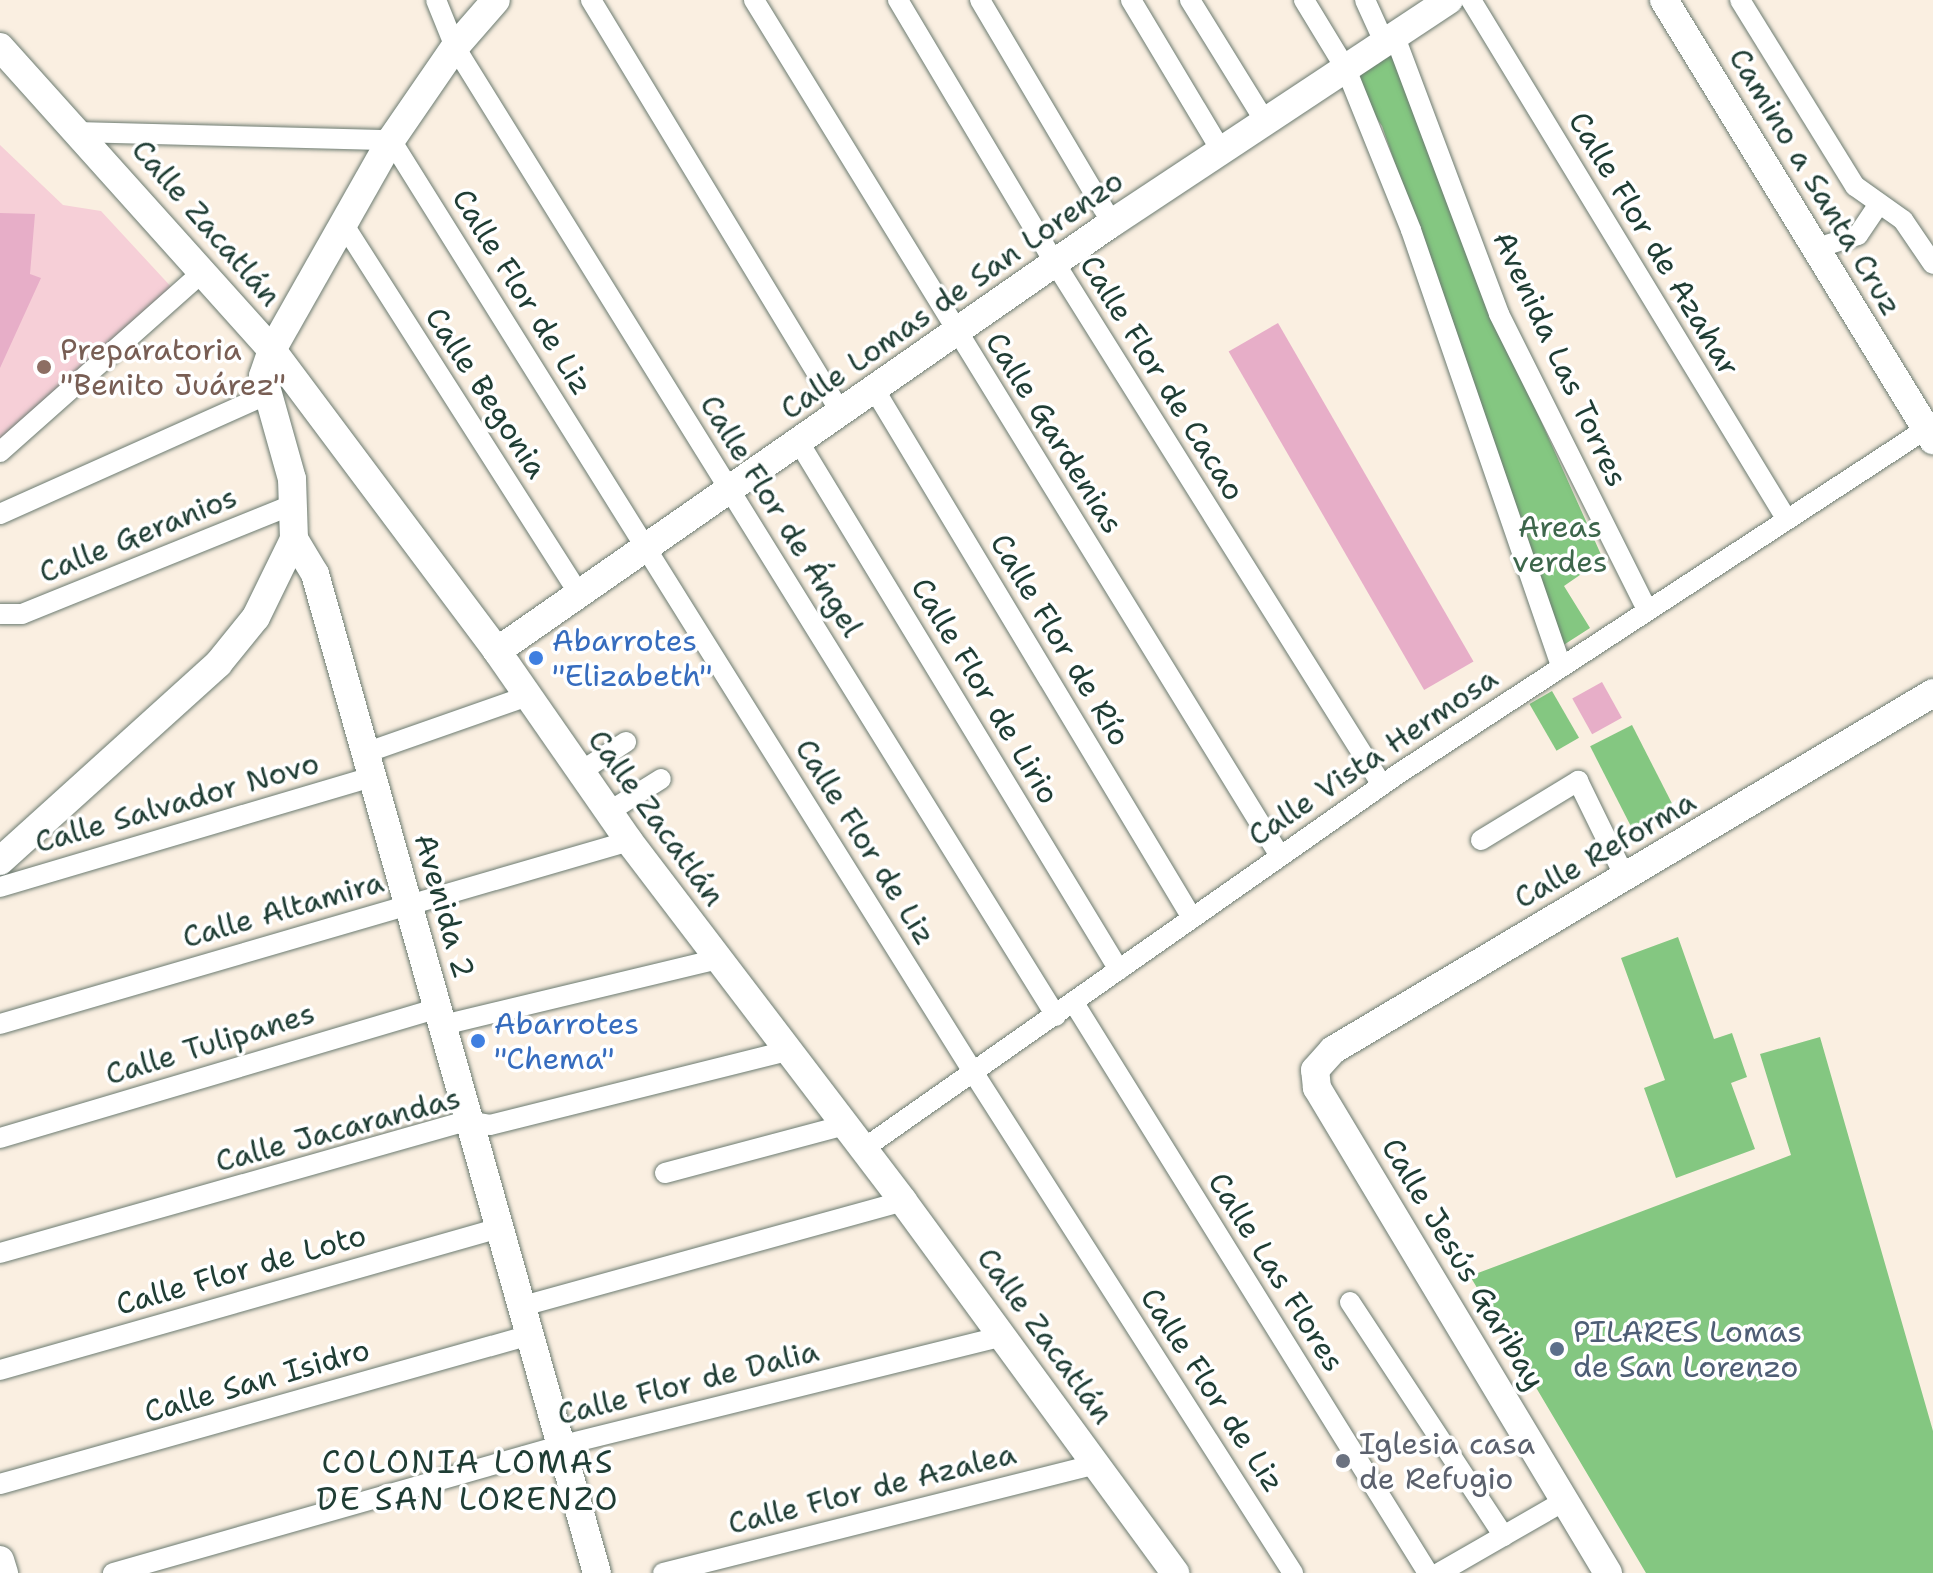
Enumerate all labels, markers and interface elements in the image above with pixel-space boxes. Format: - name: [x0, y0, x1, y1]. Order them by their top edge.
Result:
- street label: Camino a Santa Cruz: [1721, 42, 1909, 322]
- street label: Calle Flor de Azahar: [1561, 105, 1747, 383]
- street label: Calle Zacatlán: [124, 132, 288, 314]
- street label: Calle Lomas de San Lorenzo: [774, 163, 1130, 427]
- street label: Calle Flor de Liz: [444, 182, 600, 402]
- street label: Avenida Las Torres: [1485, 226, 1635, 492]
- street label: Calle Flor de Cacao: [1072, 249, 1252, 507]
- street label: Calle Begonia: [417, 301, 555, 485]
- street label: Calle Gardenias: [978, 326, 1130, 540]
- place label: Preparatoria "Benito Juárez": [60, 332, 286, 402]
- marker: Preparatoria "Benito Juárez": [35, 358, 53, 376]
- street label: Calle Flor de Ángel: [692, 388, 870, 644]
- street label: Calle Geranios: [34, 479, 242, 591]
- park label: Areas verdes: [1512, 509, 1608, 580]
- street label: Calle Flor de Río: [982, 527, 1138, 753]
- street label: Calle Flor de Lirio: [903, 571, 1067, 811]
- place label: Abarrotes "Elizabeth": [552, 623, 713, 694]
- marker: Abarrotes "Elizabeth": [527, 649, 545, 667]
- street label: Calle Vista Hermosa: [1241, 660, 1505, 854]
- street label: Calle Zacatlán: [580, 723, 732, 913]
- street label: Calle Flor de Liz: [787, 732, 943, 952]
- street label: Calle Salvador Novo: [31, 745, 323, 861]
- street label: Calle Reforma: [1508, 784, 1702, 916]
- street label: Avenida 2: [406, 830, 482, 982]
- street label: Calle Altamira: [178, 864, 388, 956]
- street label: Calle Tulipanes: [101, 995, 319, 1093]
- place label: Abarrotes "Chema": [494, 1006, 639, 1076]
- marker: Abarrotes "Chema": [469, 1032, 487, 1050]
- street label: Calle Jacarandas: [212, 1080, 464, 1180]
- street label: Calle Jesús Garibay: [1374, 1132, 1552, 1396]
- street label: Calle Las Flores: [1200, 1166, 1352, 1378]
- street label: Calle Flor de Loto: [112, 1217, 370, 1323]
- street label: Calle Zacatlán: [969, 1241, 1121, 1431]
- street label: Calle Flor de Liz: [1133, 1281, 1291, 1499]
- place label: PILARES Lomas de San Lorenzo: [1573, 1314, 1802, 1384]
- street label: Calle San Isidro: [140, 1332, 374, 1430]
- street label: Calle Flor de Dalia: [554, 1333, 822, 1433]
- marker: PILARES Lomas de San Lorenzo: [1548, 1340, 1566, 1358]
- place label: Iglesia casa de Refugio: [1359, 1426, 1535, 1496]
- street label: Calle Flor de Azalea: [724, 1436, 1020, 1542]
- district label: COLONIA LOMAS DE SAN LORENZO: [317, 1444, 619, 1519]
- marker: Iglesia casa de Refugio: [1334, 1452, 1352, 1470]

